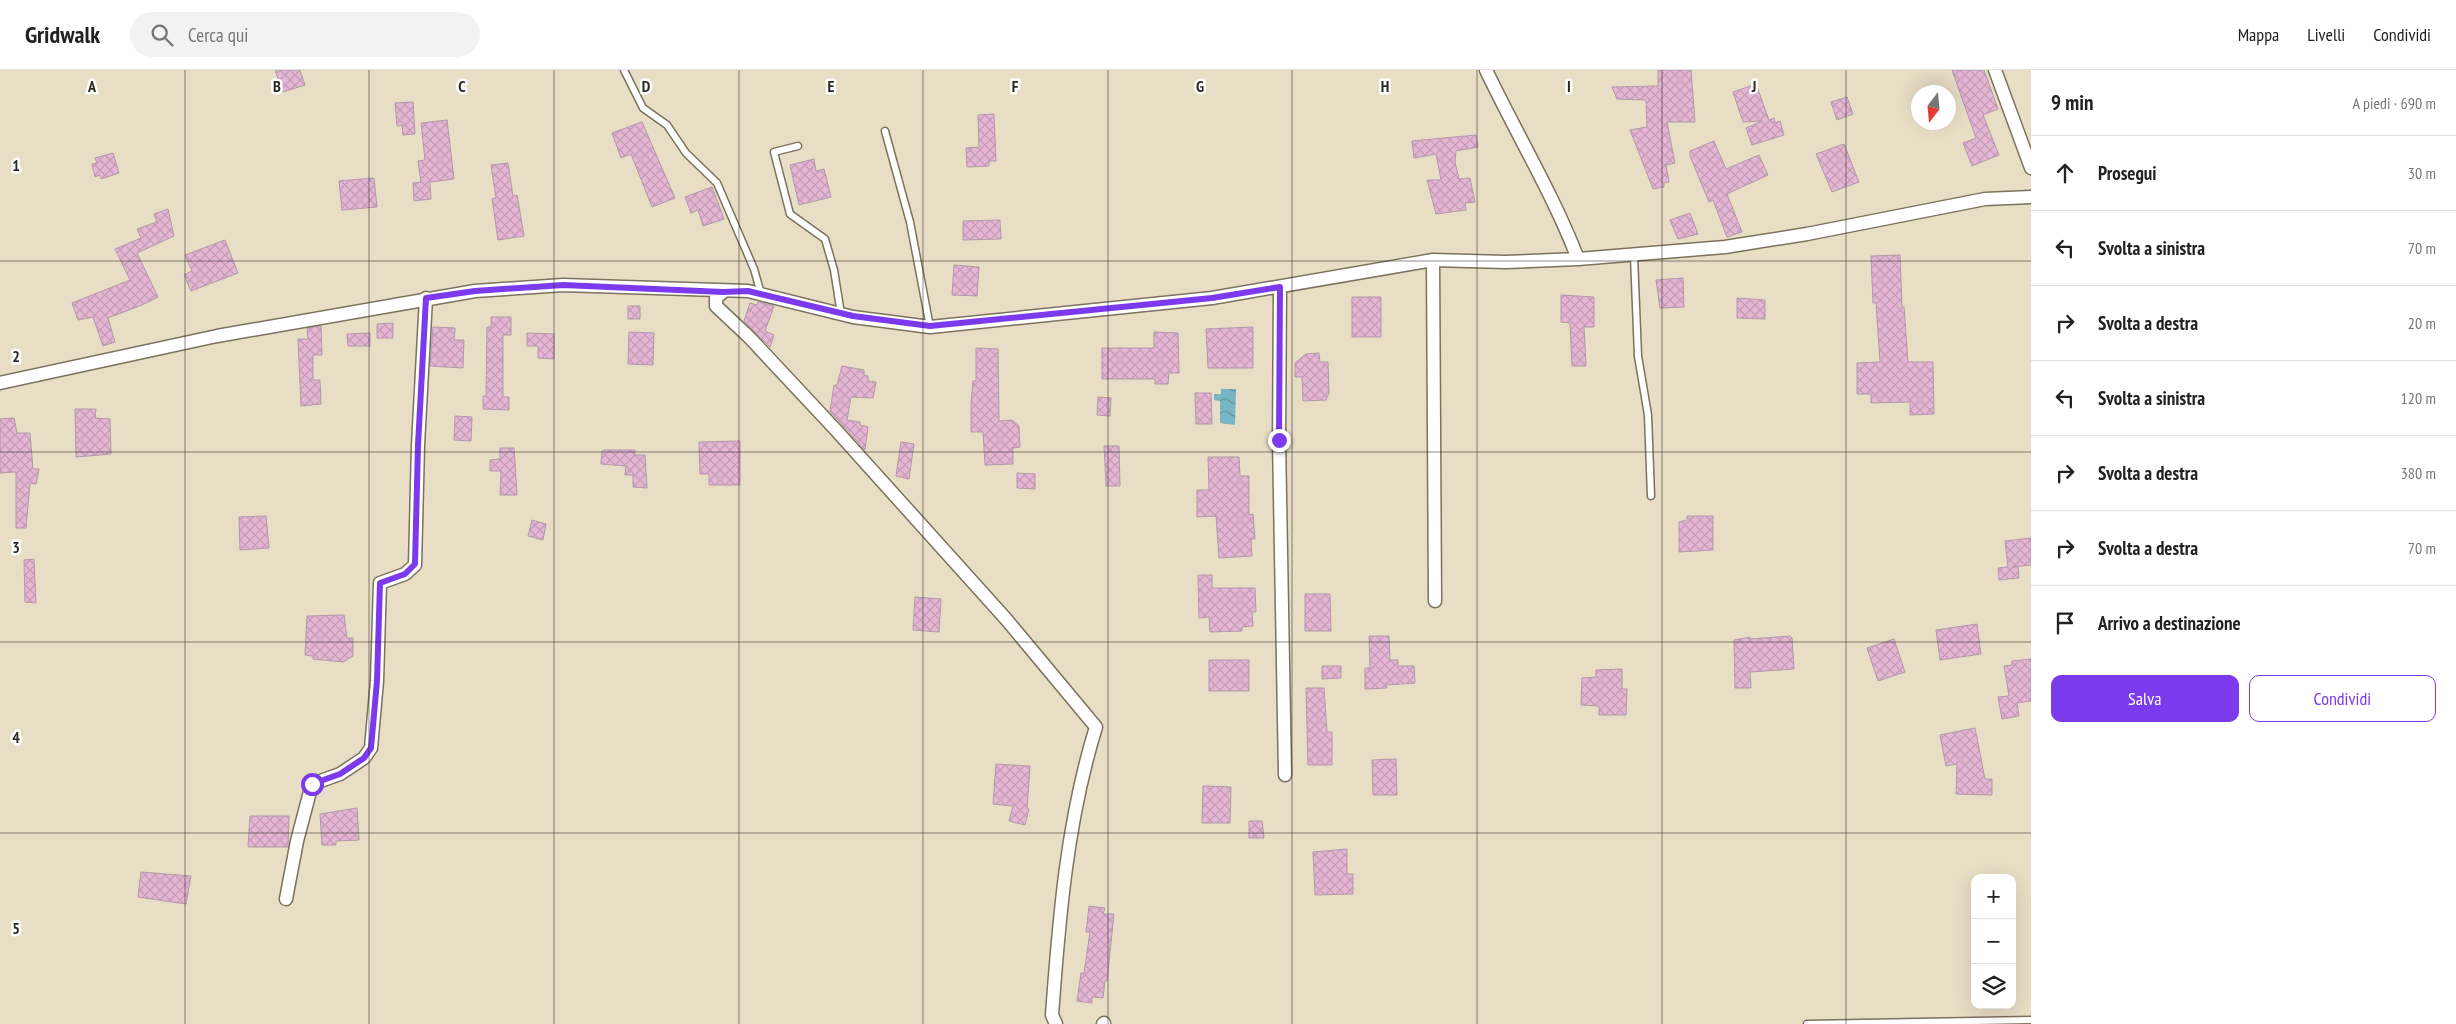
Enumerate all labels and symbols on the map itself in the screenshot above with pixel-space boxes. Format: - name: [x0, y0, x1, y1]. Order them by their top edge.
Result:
- text: A: [87, 76, 97, 96]
- text: B: [273, 76, 281, 96]
- text: C: [458, 76, 466, 96]
- text: D: [642, 76, 651, 96]
- text: E: [828, 76, 835, 96]
- text: F: [1012, 76, 1019, 96]
- text: G: [1196, 76, 1204, 96]
- text: H: [1381, 76, 1389, 96]
- text: I: [1567, 76, 1571, 96]
- text: J: [1751, 76, 1756, 96]
- north arrow: [1911, 85, 1956, 130]
- text: 1: [12, 155, 20, 175]
- text: 2: [12, 346, 20, 366]
- route end: [1268, 429, 1291, 452]
- text: 3: [12, 537, 20, 557]
- text: 4: [12, 727, 20, 747]
- route start: [301, 773, 324, 796]
- text: 5: [12, 918, 20, 938]

